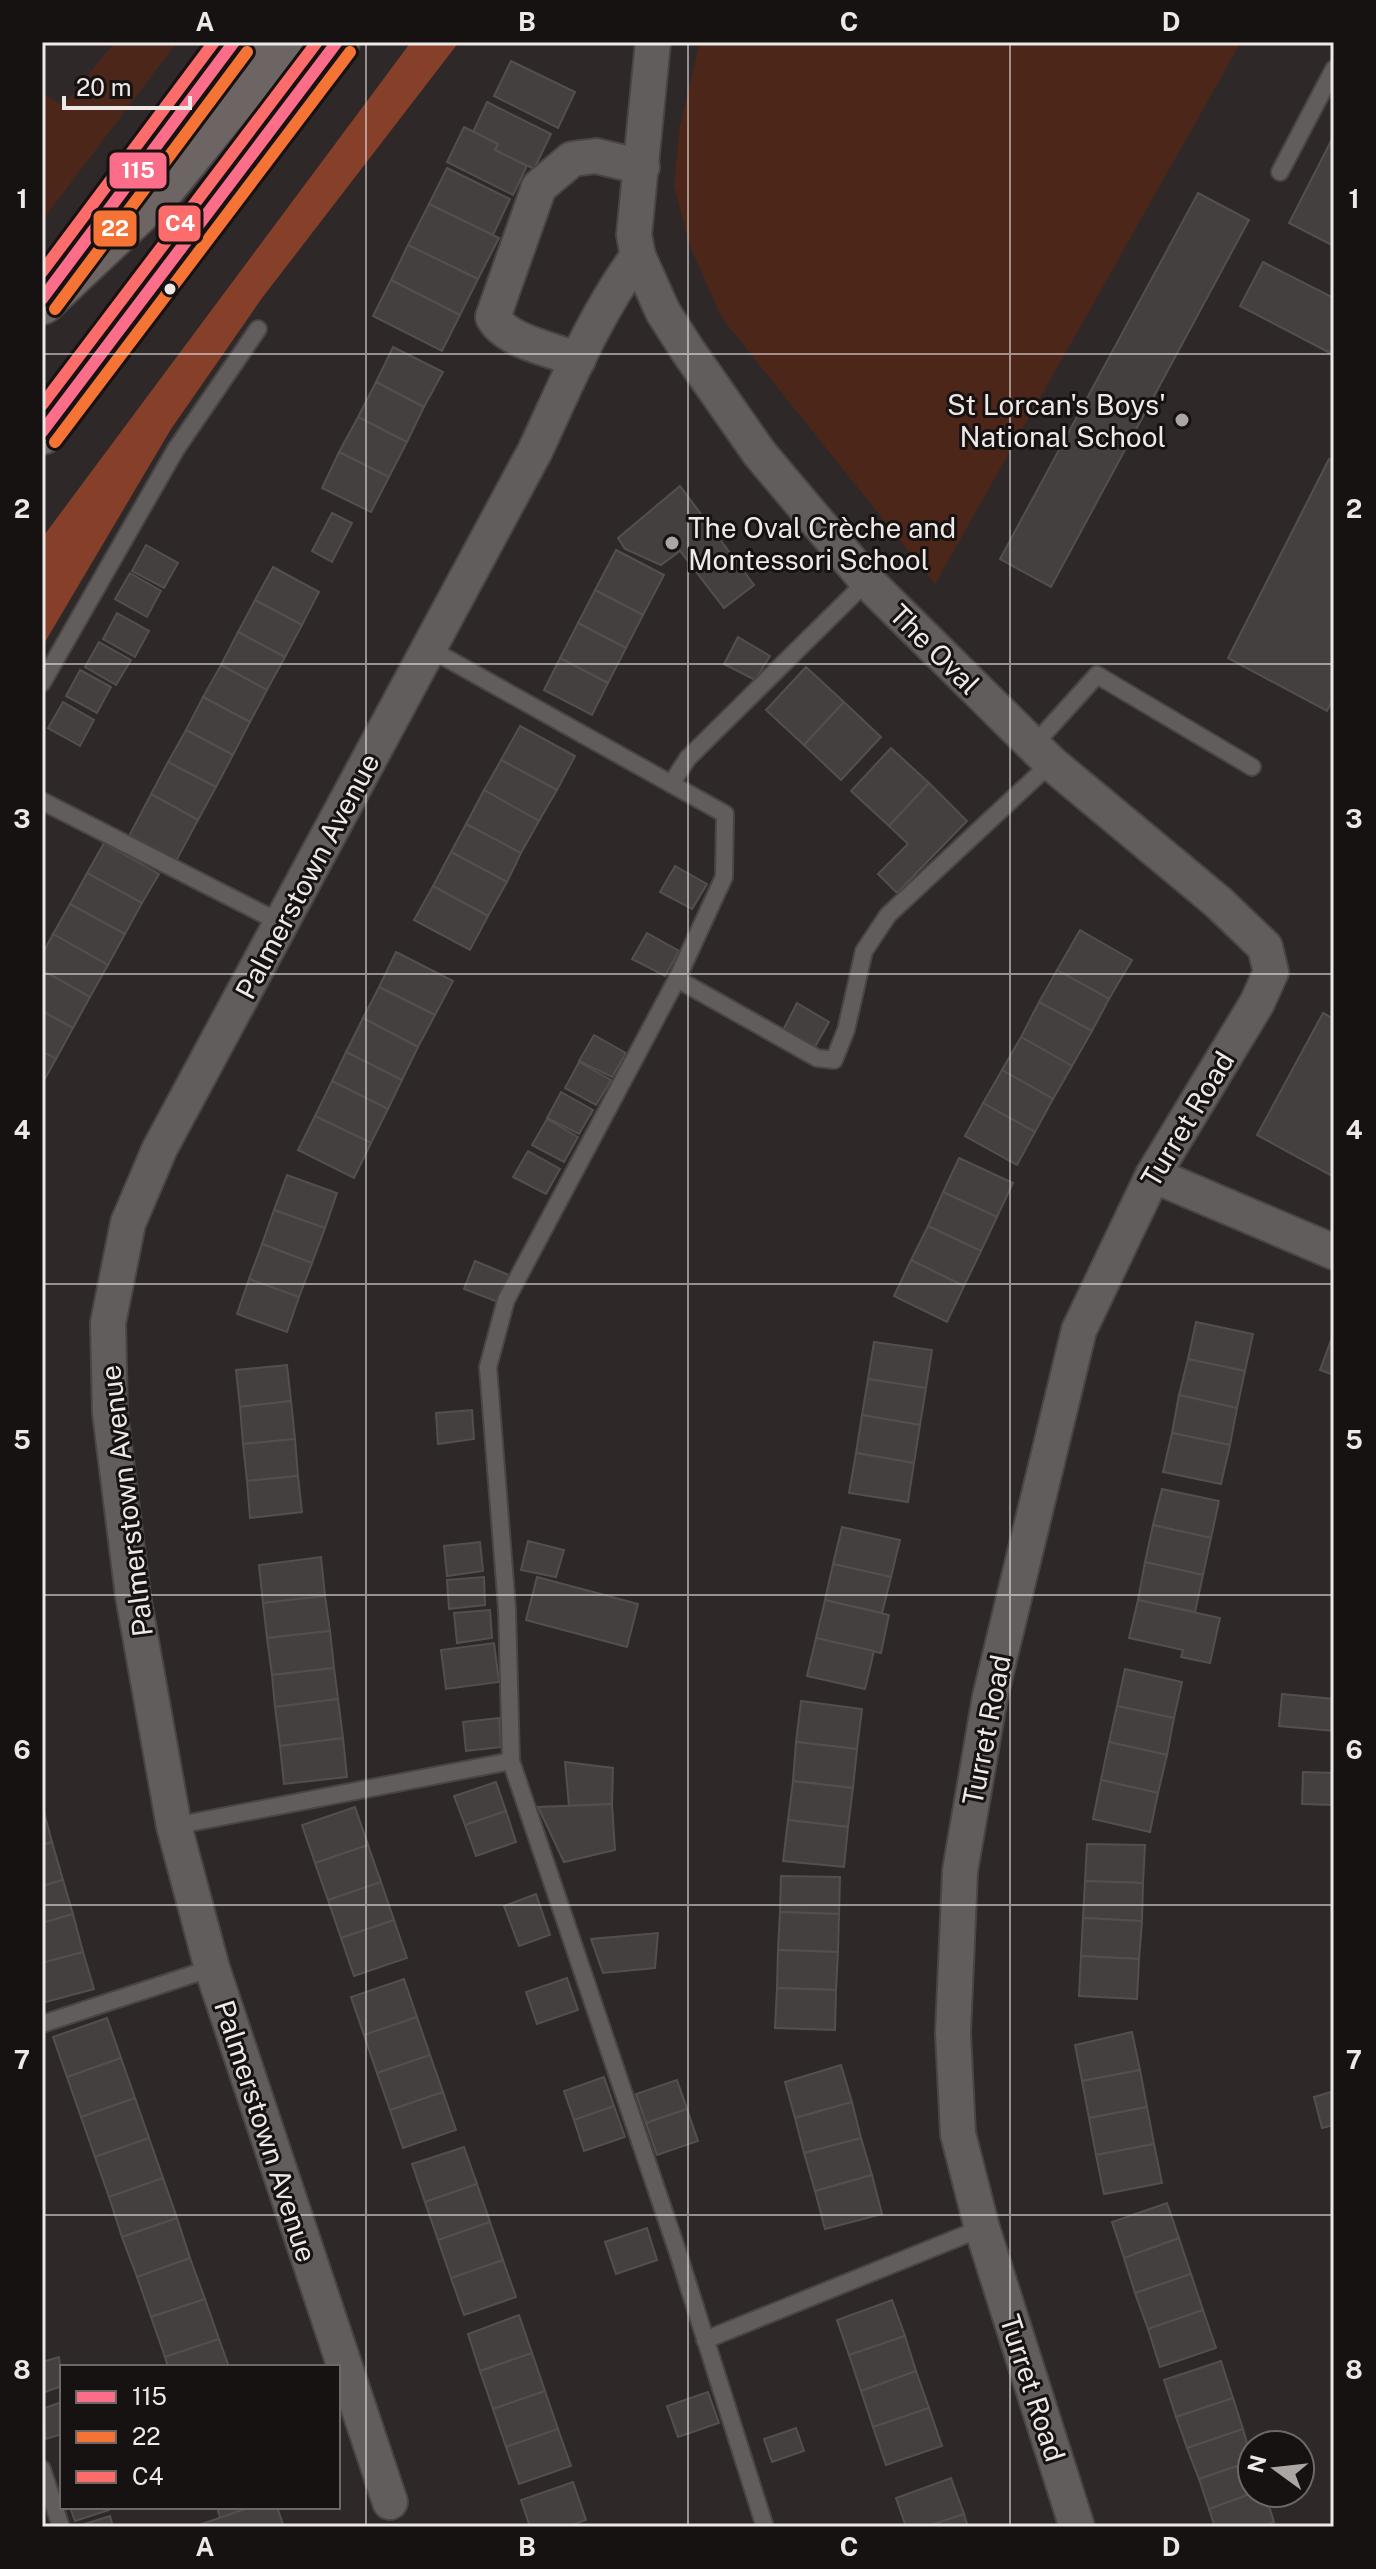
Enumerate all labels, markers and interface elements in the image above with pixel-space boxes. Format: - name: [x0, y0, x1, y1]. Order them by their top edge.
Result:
- text: A: [196, 6, 215, 37]
- text: B: [518, 6, 536, 37]
- text: C: [840, 6, 858, 37]
- text: D: [1162, 6, 1180, 37]
- scale bar: [64, 60, 190, 110]
- text: 20 m: [76, 73, 132, 101]
- line badge: 115: [108, 151, 168, 190]
- text: 115: [121, 157, 155, 183]
- text: 1: [16, 183, 28, 214]
- text: 1: [1348, 183, 1360, 214]
- line badge: C4: [157, 204, 202, 243]
- line badge: 22: [92, 209, 138, 248]
- text: C4: [165, 210, 195, 236]
- text: 22: [101, 215, 129, 241]
- unlabelled marker: [162, 281, 178, 297]
- place label: St Lorcan's Boys' National School: [947, 388, 1166, 453]
- marker: St Lorcan's Boys' National School: [1173, 411, 1191, 429]
- text: 2: [14, 493, 30, 524]
- text: 2: [1346, 493, 1362, 524]
- place label: The Oval Crèche and Montessori School: [688, 511, 956, 576]
- marker: The Oval Crèche and Montessori School: [663, 534, 681, 552]
- street label: The Oval: [883, 597, 987, 701]
- street label: Palmerstown Avenue: [228, 748, 386, 1004]
- text: 3: [13, 803, 31, 834]
- text: 3: [1345, 803, 1363, 834]
- street label: Turret Road: [1134, 1045, 1240, 1193]
- text: 4: [13, 1114, 31, 1145]
- text: 4: [1345, 1114, 1363, 1145]
- street label: Palmerstown Avenue: [93, 1363, 159, 1639]
- text: 5: [13, 1424, 31, 1455]
- text: 5: [1345, 1424, 1363, 1455]
- street label: Turret Road: [955, 1652, 1017, 1808]
- text: 6: [13, 1734, 31, 1765]
- text: 6: [1345, 1734, 1363, 1765]
- street label: Palmerstown Avenue: [208, 1996, 324, 2266]
- text: 7: [14, 2044, 30, 2075]
- text: 7: [1346, 2044, 1362, 2075]
- street label: Turret Road: [994, 2310, 1072, 2466]
- text: 8: [13, 2354, 31, 2385]
- text: 8: [1345, 2354, 1363, 2385]
- legend: [60, 2365, 340, 2509]
- text: 115: [132, 2382, 167, 2410]
- text: 22: [132, 2422, 161, 2450]
- north arrow: [1236, 2429, 1316, 2509]
- text: N: [1242, 2452, 1271, 2476]
- text: C4: [132, 2462, 164, 2490]
- text: A: [196, 2531, 215, 2562]
- text: B: [518, 2531, 536, 2562]
- text: C: [840, 2531, 858, 2562]
- text: D: [1162, 2531, 1180, 2562]

